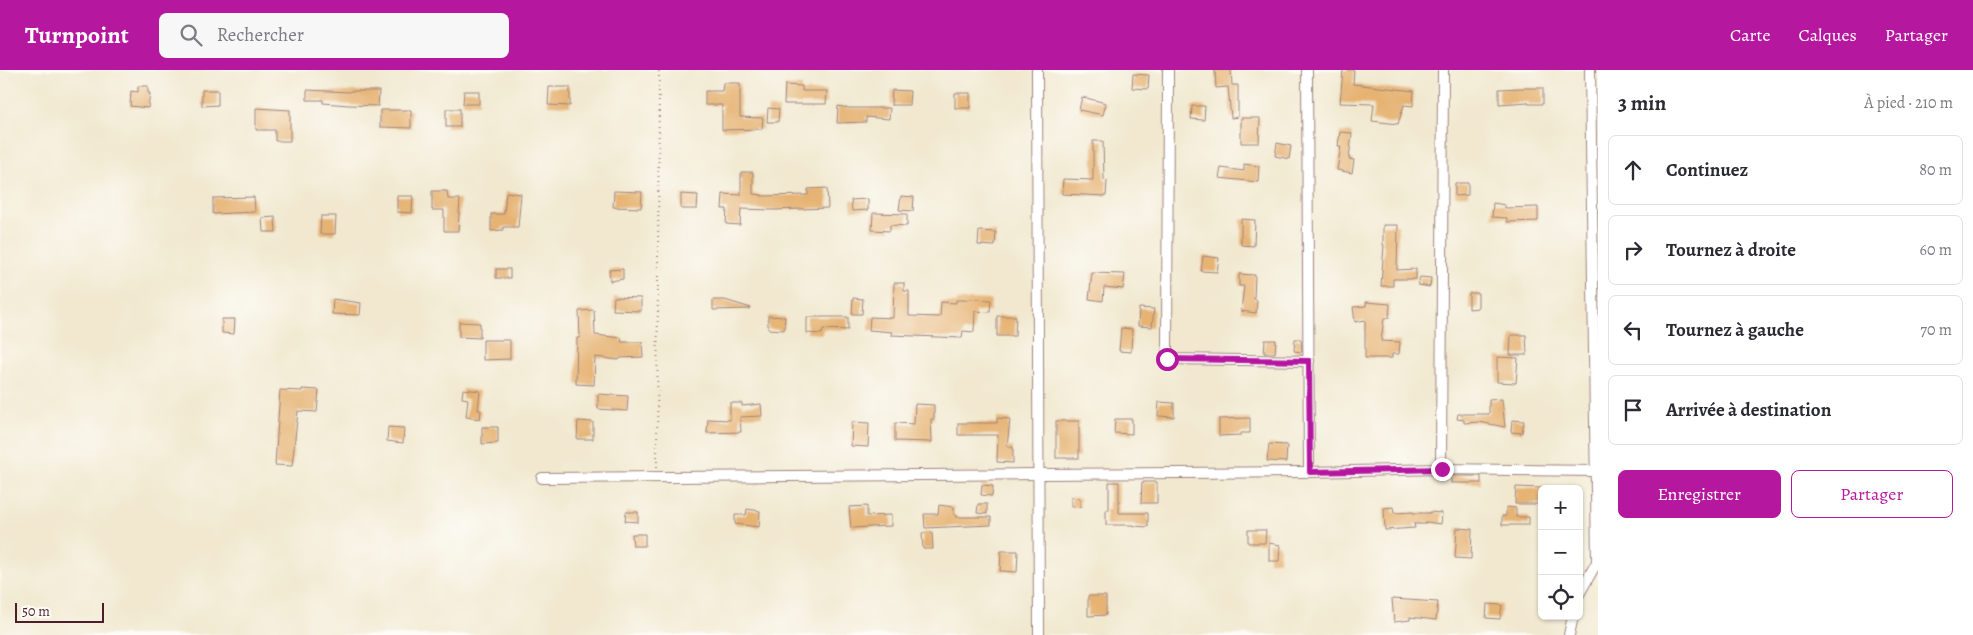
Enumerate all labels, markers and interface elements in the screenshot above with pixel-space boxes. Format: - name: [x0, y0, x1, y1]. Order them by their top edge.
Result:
- search box: [159, 13, 509, 58]
- text: Turnpoint: [25, 19, 129, 51]
- icon: search: [177, 21, 205, 49]
- text: Rechercher: [217, 22, 304, 48]
- text: Carte: [1730, 23, 1770, 47]
- text: Calques: [1798, 23, 1857, 47]
- text: Partager: [1885, 23, 1948, 47]
- text: 3 min: [1618, 89, 1666, 117]
- text: À pied · 210 m: [1864, 92, 1953, 114]
- icon: ahead: [1619, 156, 1647, 184]
- text: Continuez: [1666, 157, 1748, 183]
- text: 80 m: [1919, 159, 1952, 181]
- icon: right: [1619, 236, 1647, 264]
- text: Tournez à droite: [1666, 237, 1796, 263]
- text: 60 m: [1920, 239, 1952, 261]
- icon: left: [1619, 316, 1647, 344]
- text: Tournez à gauche: [1666, 317, 1804, 343]
- text: 70 m: [1920, 319, 1952, 341]
- route start: [1156, 348, 1179, 371]
- icon: arrive: [1619, 396, 1647, 424]
- text: Arrivée à destination: [1666, 397, 1831, 423]
- route end: [1431, 458, 1454, 481]
- button: Enregistrer: [1618, 470, 1781, 518]
- button: Partager: [1791, 470, 1953, 518]
- map controls: [1538, 485, 1583, 620]
- button: +: [1538, 485, 1583, 530]
- button: −: [1538, 530, 1583, 575]
- button: locate: [1538, 575, 1583, 620]
- scale bar: [15, 600, 104, 623]
- text: 50 m: [22, 602, 50, 621]

